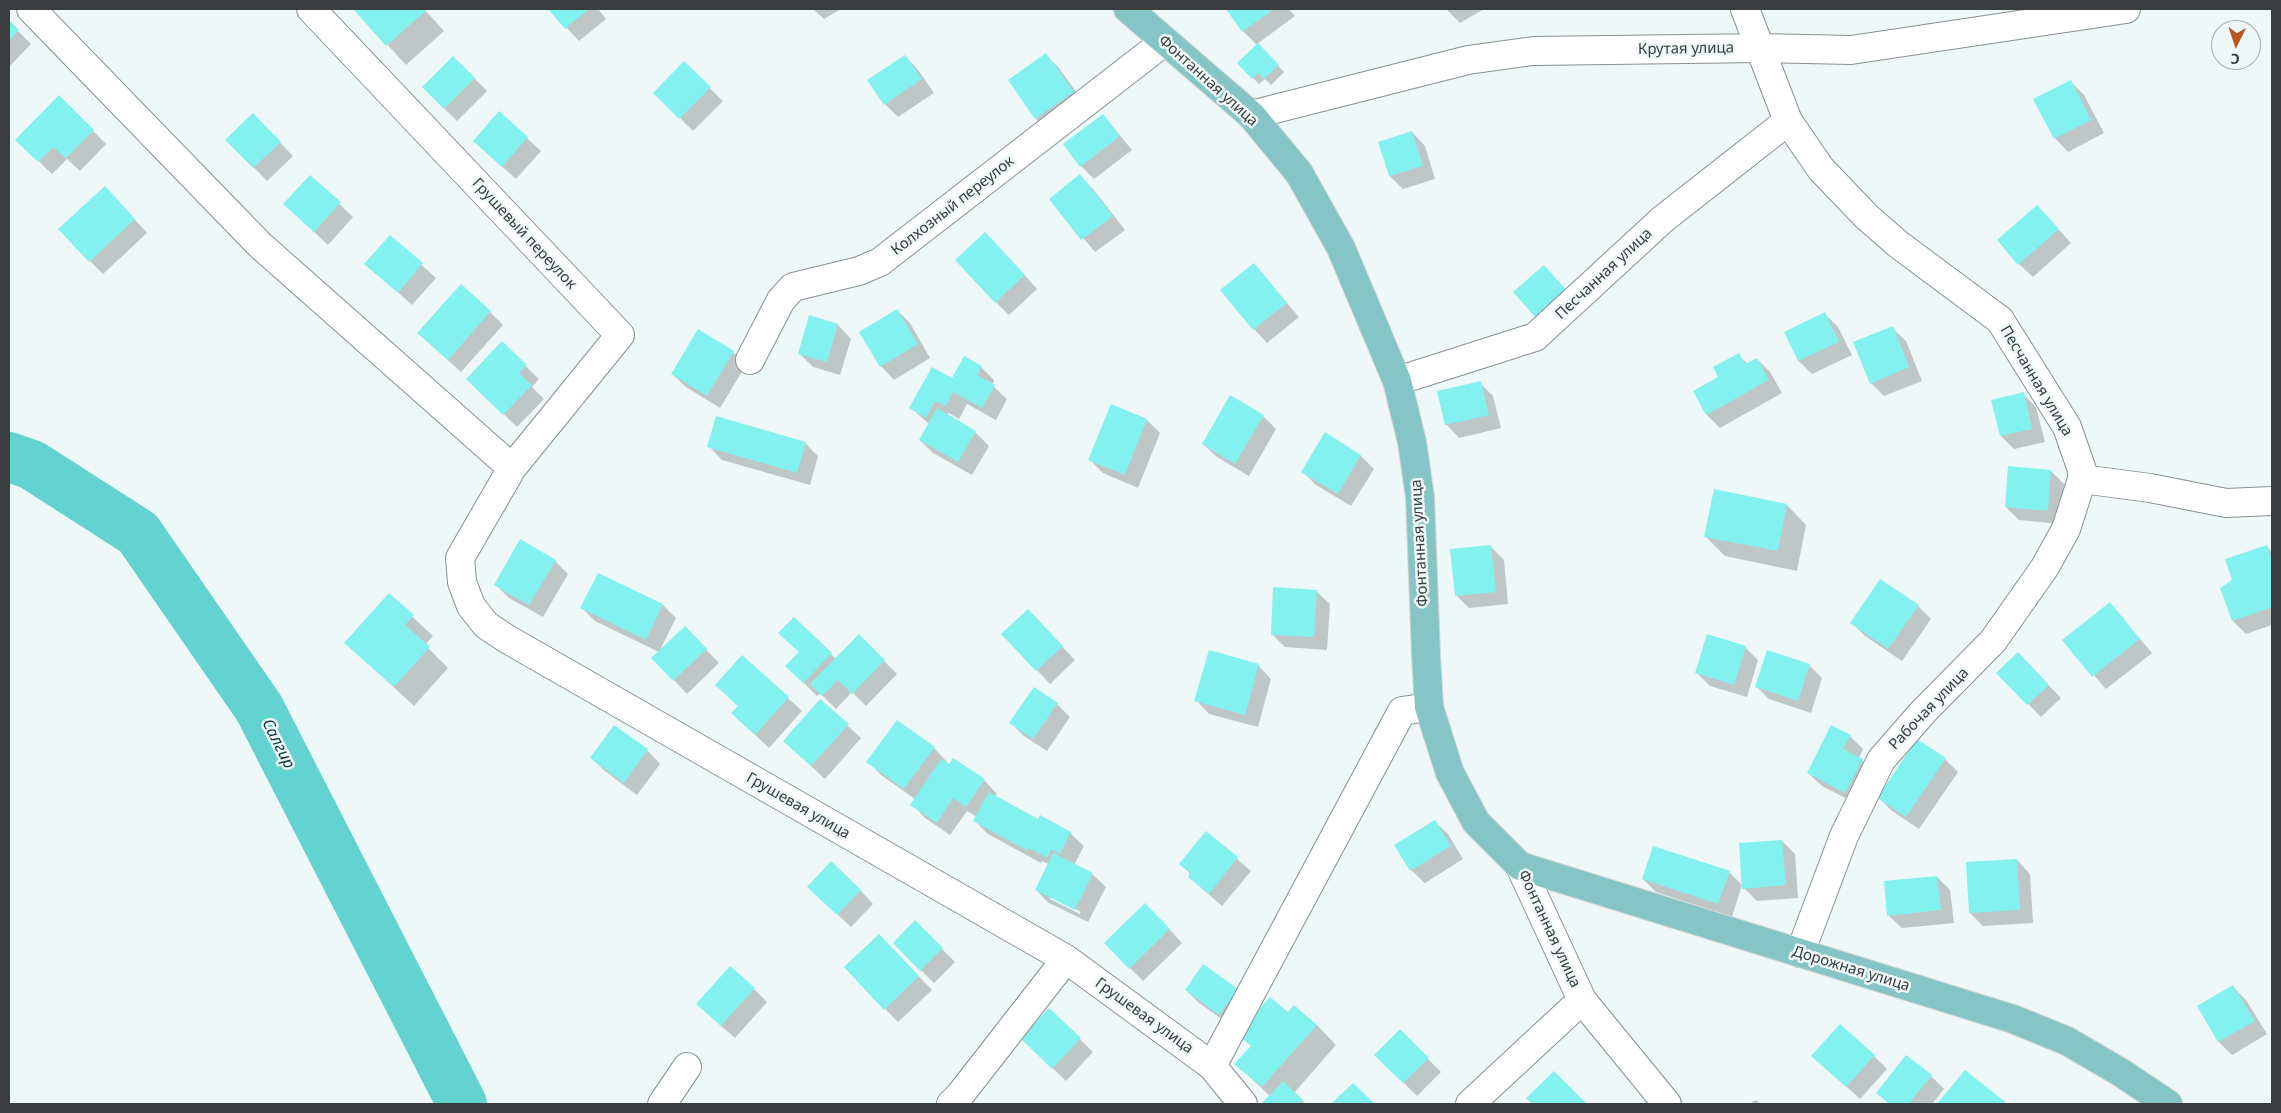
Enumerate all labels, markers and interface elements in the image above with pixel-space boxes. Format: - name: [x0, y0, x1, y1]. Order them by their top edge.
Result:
- north arrow: [2211, 20, 2261, 70]
- street label: Фонтанная улица: [1155, 32, 1261, 130]
- street label: Крутая улица: [1638, 39, 1734, 59]
- text: С: [2230, 50, 2240, 69]
- street label: Колхозный переулок: [888, 152, 1018, 260]
- street label: Грушевый переулок: [468, 175, 580, 293]
- street label: Песчанная улица: [1552, 225, 1656, 323]
- street label: Песчанная улица: [1996, 323, 2076, 439]
- street label: Фонтанная улица: [1408, 479, 1432, 607]
- street label: Рабочая улица: [1885, 664, 1973, 754]
- water label: Салгир: [257, 716, 299, 772]
- street label: Грушевая улица: [743, 769, 853, 843]
- street label: Фонтанная улица: [1514, 867, 1584, 991]
- street label: Дорожная улица: [1790, 943, 1912, 995]
- street label: Грушевая улица: [1091, 974, 1197, 1058]

